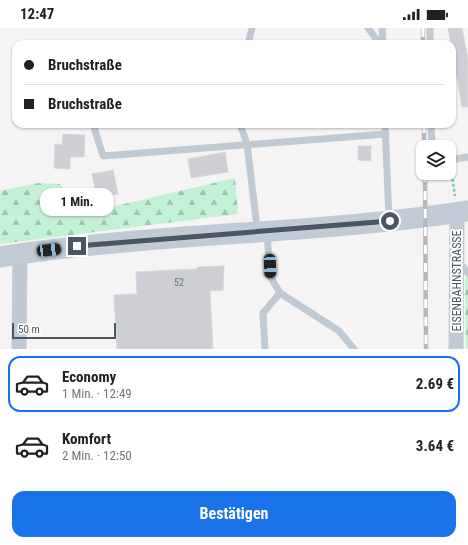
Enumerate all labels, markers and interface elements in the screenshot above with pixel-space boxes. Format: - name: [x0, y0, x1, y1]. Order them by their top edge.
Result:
- text: 12:47: [20, 5, 54, 23]
- text: Bruchstraße: [48, 56, 122, 74]
- text: Bruchstraße: [48, 95, 122, 113]
- map controls: [416, 140, 456, 180]
- button: layers: [416, 140, 456, 180]
- callout: 1 Min.: [40, 188, 114, 216]
- text: 1 Min.: [61, 194, 93, 209]
- route start: [381, 212, 399, 230]
- street label: EISENBAHNSTRASSE: [450, 230, 464, 332]
- route end: [68, 237, 86, 255]
- car: [36, 243, 62, 257]
- car: [264, 254, 276, 278]
- house number: 52: [174, 277, 184, 288]
- scale bar: [12, 321, 116, 340]
- text: 50 m: [18, 323, 40, 336]
- icon: car: [14, 366, 50, 402]
- text: Economy: [62, 368, 116, 386]
- text: 2.69 €: [416, 375, 454, 393]
- text: 1 Min. · 12:49: [62, 386, 132, 401]
- icon: car: [14, 428, 50, 464]
- text: Komfort: [62, 430, 111, 448]
- text: 3.64 €: [416, 437, 454, 455]
- text: 2 Min. · 12:50: [62, 448, 132, 463]
- button: Bestätigen: [12, 491, 456, 537]

